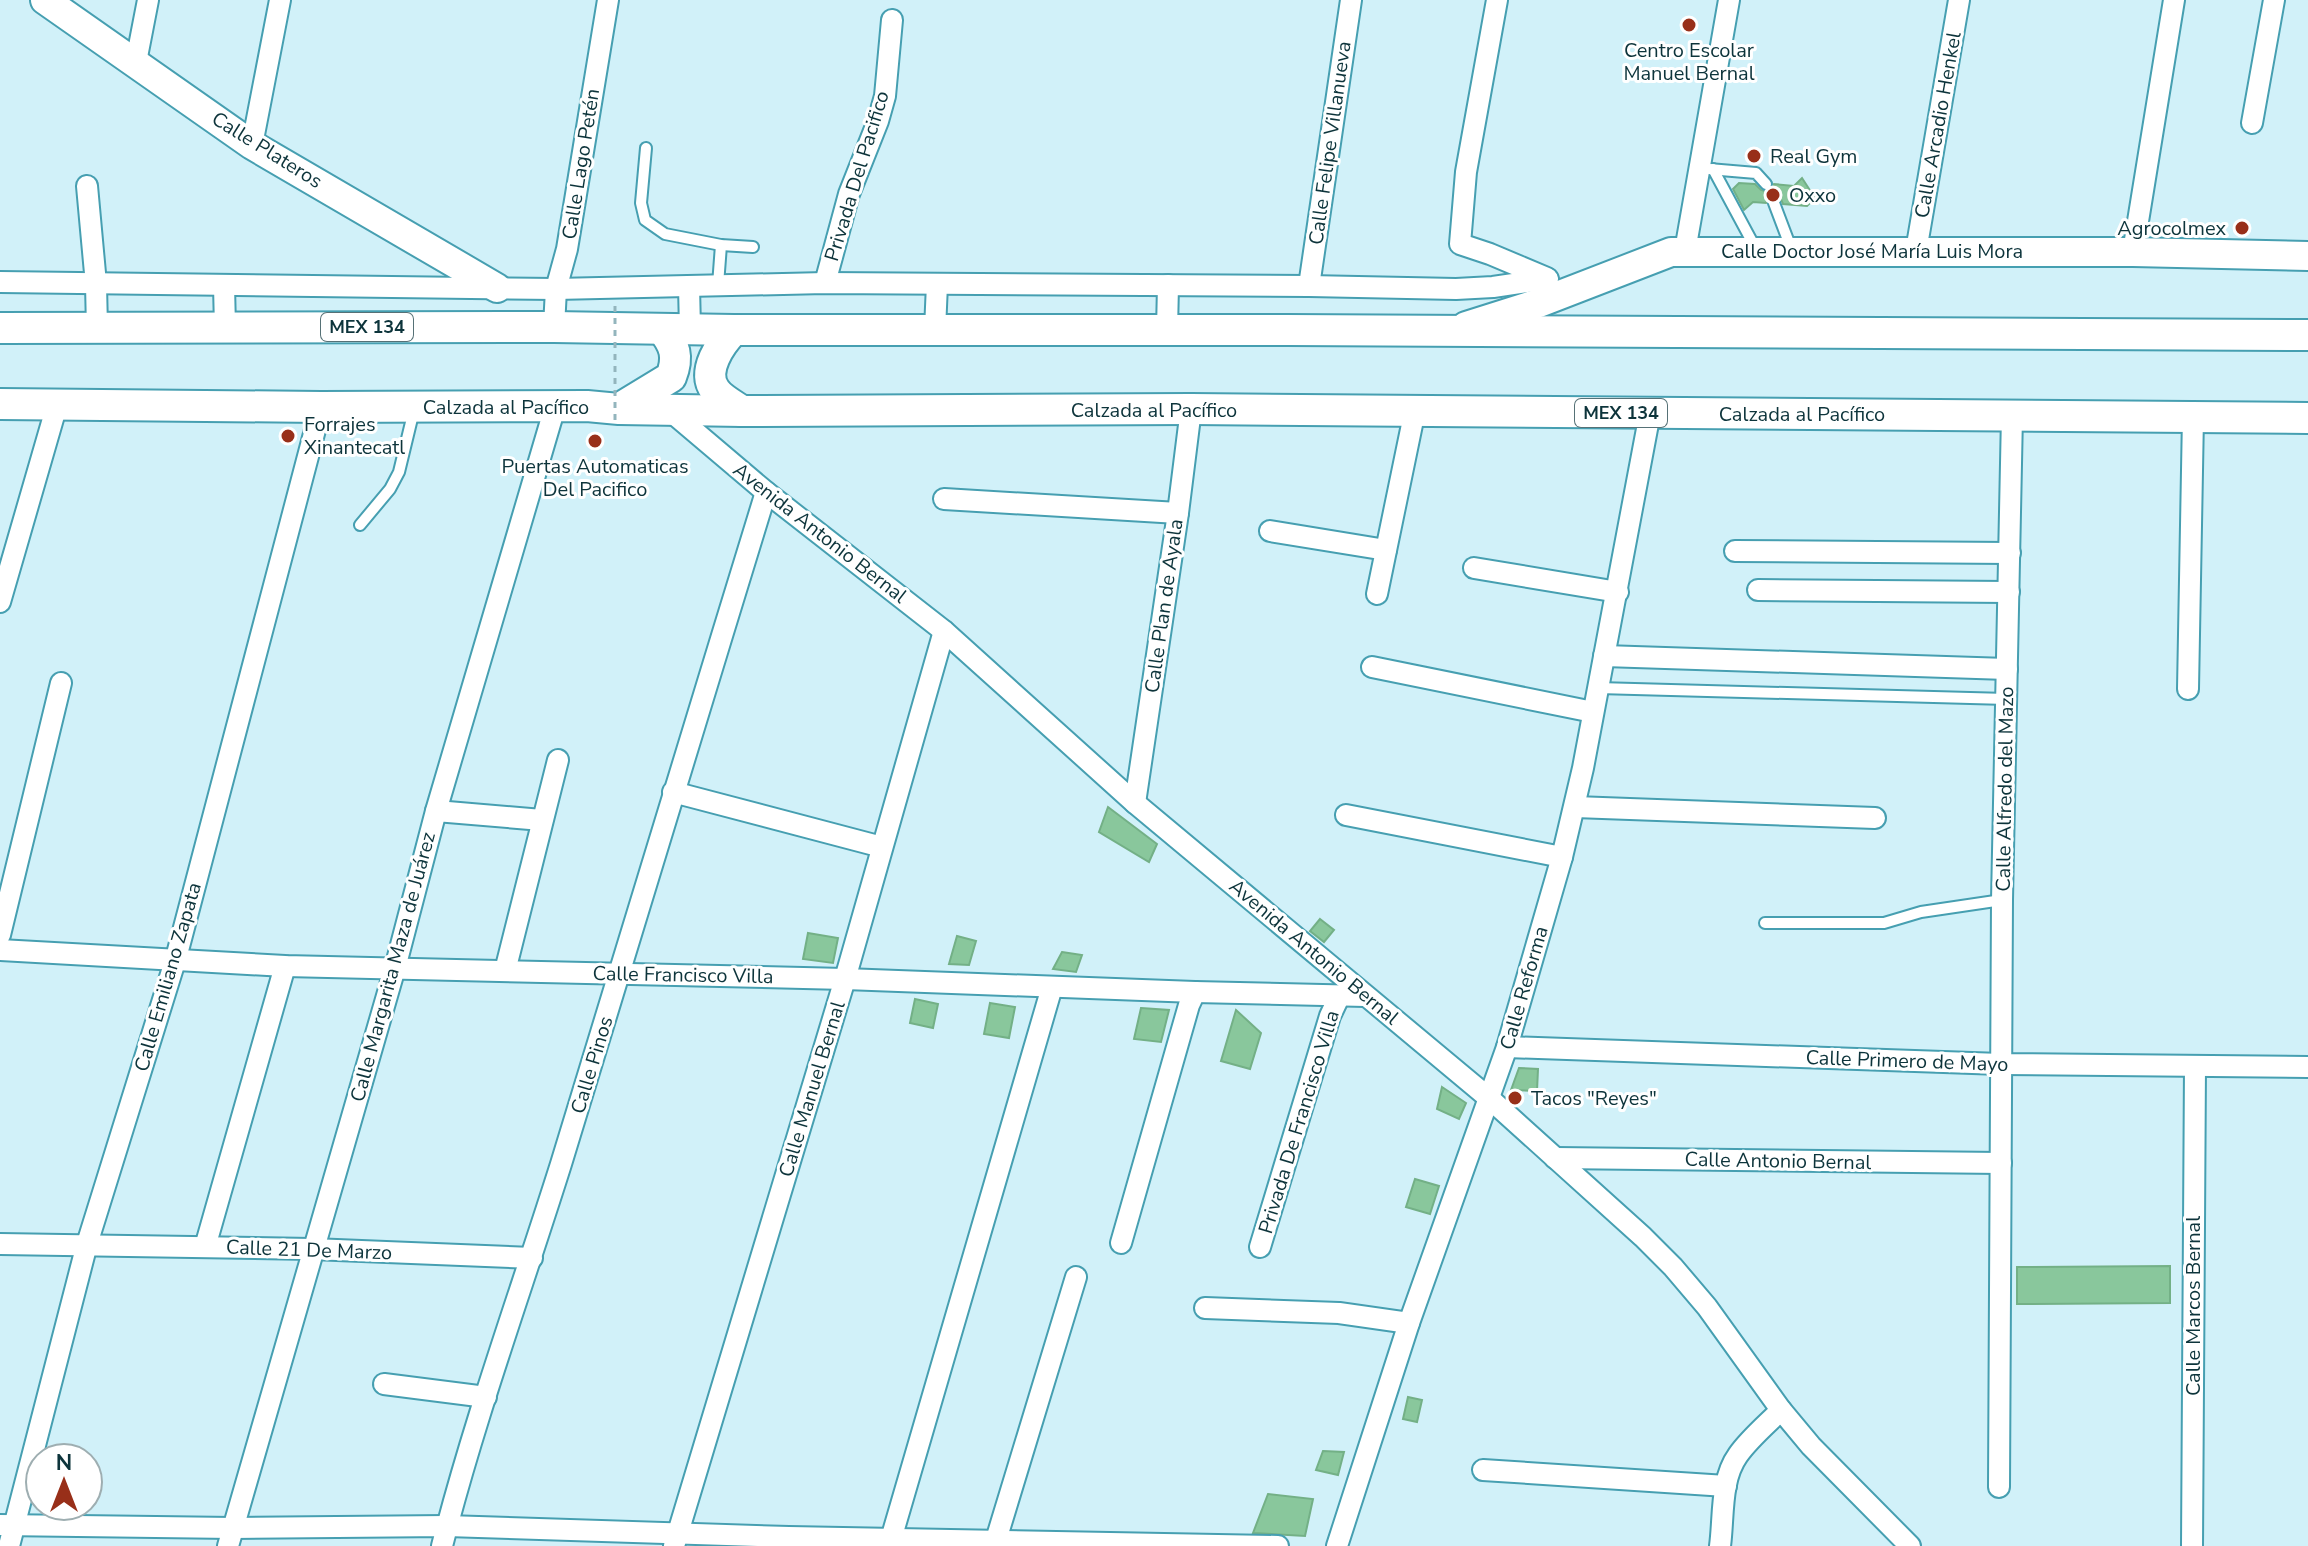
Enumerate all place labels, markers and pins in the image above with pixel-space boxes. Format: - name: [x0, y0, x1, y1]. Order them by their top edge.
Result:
- marker: Centro Escolar Manuel Bernal: [1680, 16, 1698, 34]
- place label: Centro Escolar Manuel Bernal: [1623, 37, 1755, 87]
- place label: Real Gym: [1770, 143, 1857, 170]
- marker: Real Gym: [1745, 147, 1763, 165]
- place label: Oxxo: [1789, 182, 1836, 209]
- marker: Oxxo: [1764, 186, 1782, 204]
- place label: Agrocolmex: [2117, 215, 2226, 242]
- marker: Agrocolmex: [2233, 219, 2251, 237]
- place label: Forrajes Xinantecatl: [304, 411, 405, 461]
- marker: Forrajes Xinantecatl: [279, 427, 297, 445]
- marker: Puertas Automaticas Del Pacifico: [586, 432, 604, 450]
- place label: Puertas Automaticas Del Pacifico: [501, 453, 689, 503]
- place label: Tacos "Reyes": [1531, 1085, 1657, 1112]
- marker: Tacos "Reyes": [1506, 1089, 1524, 1107]

